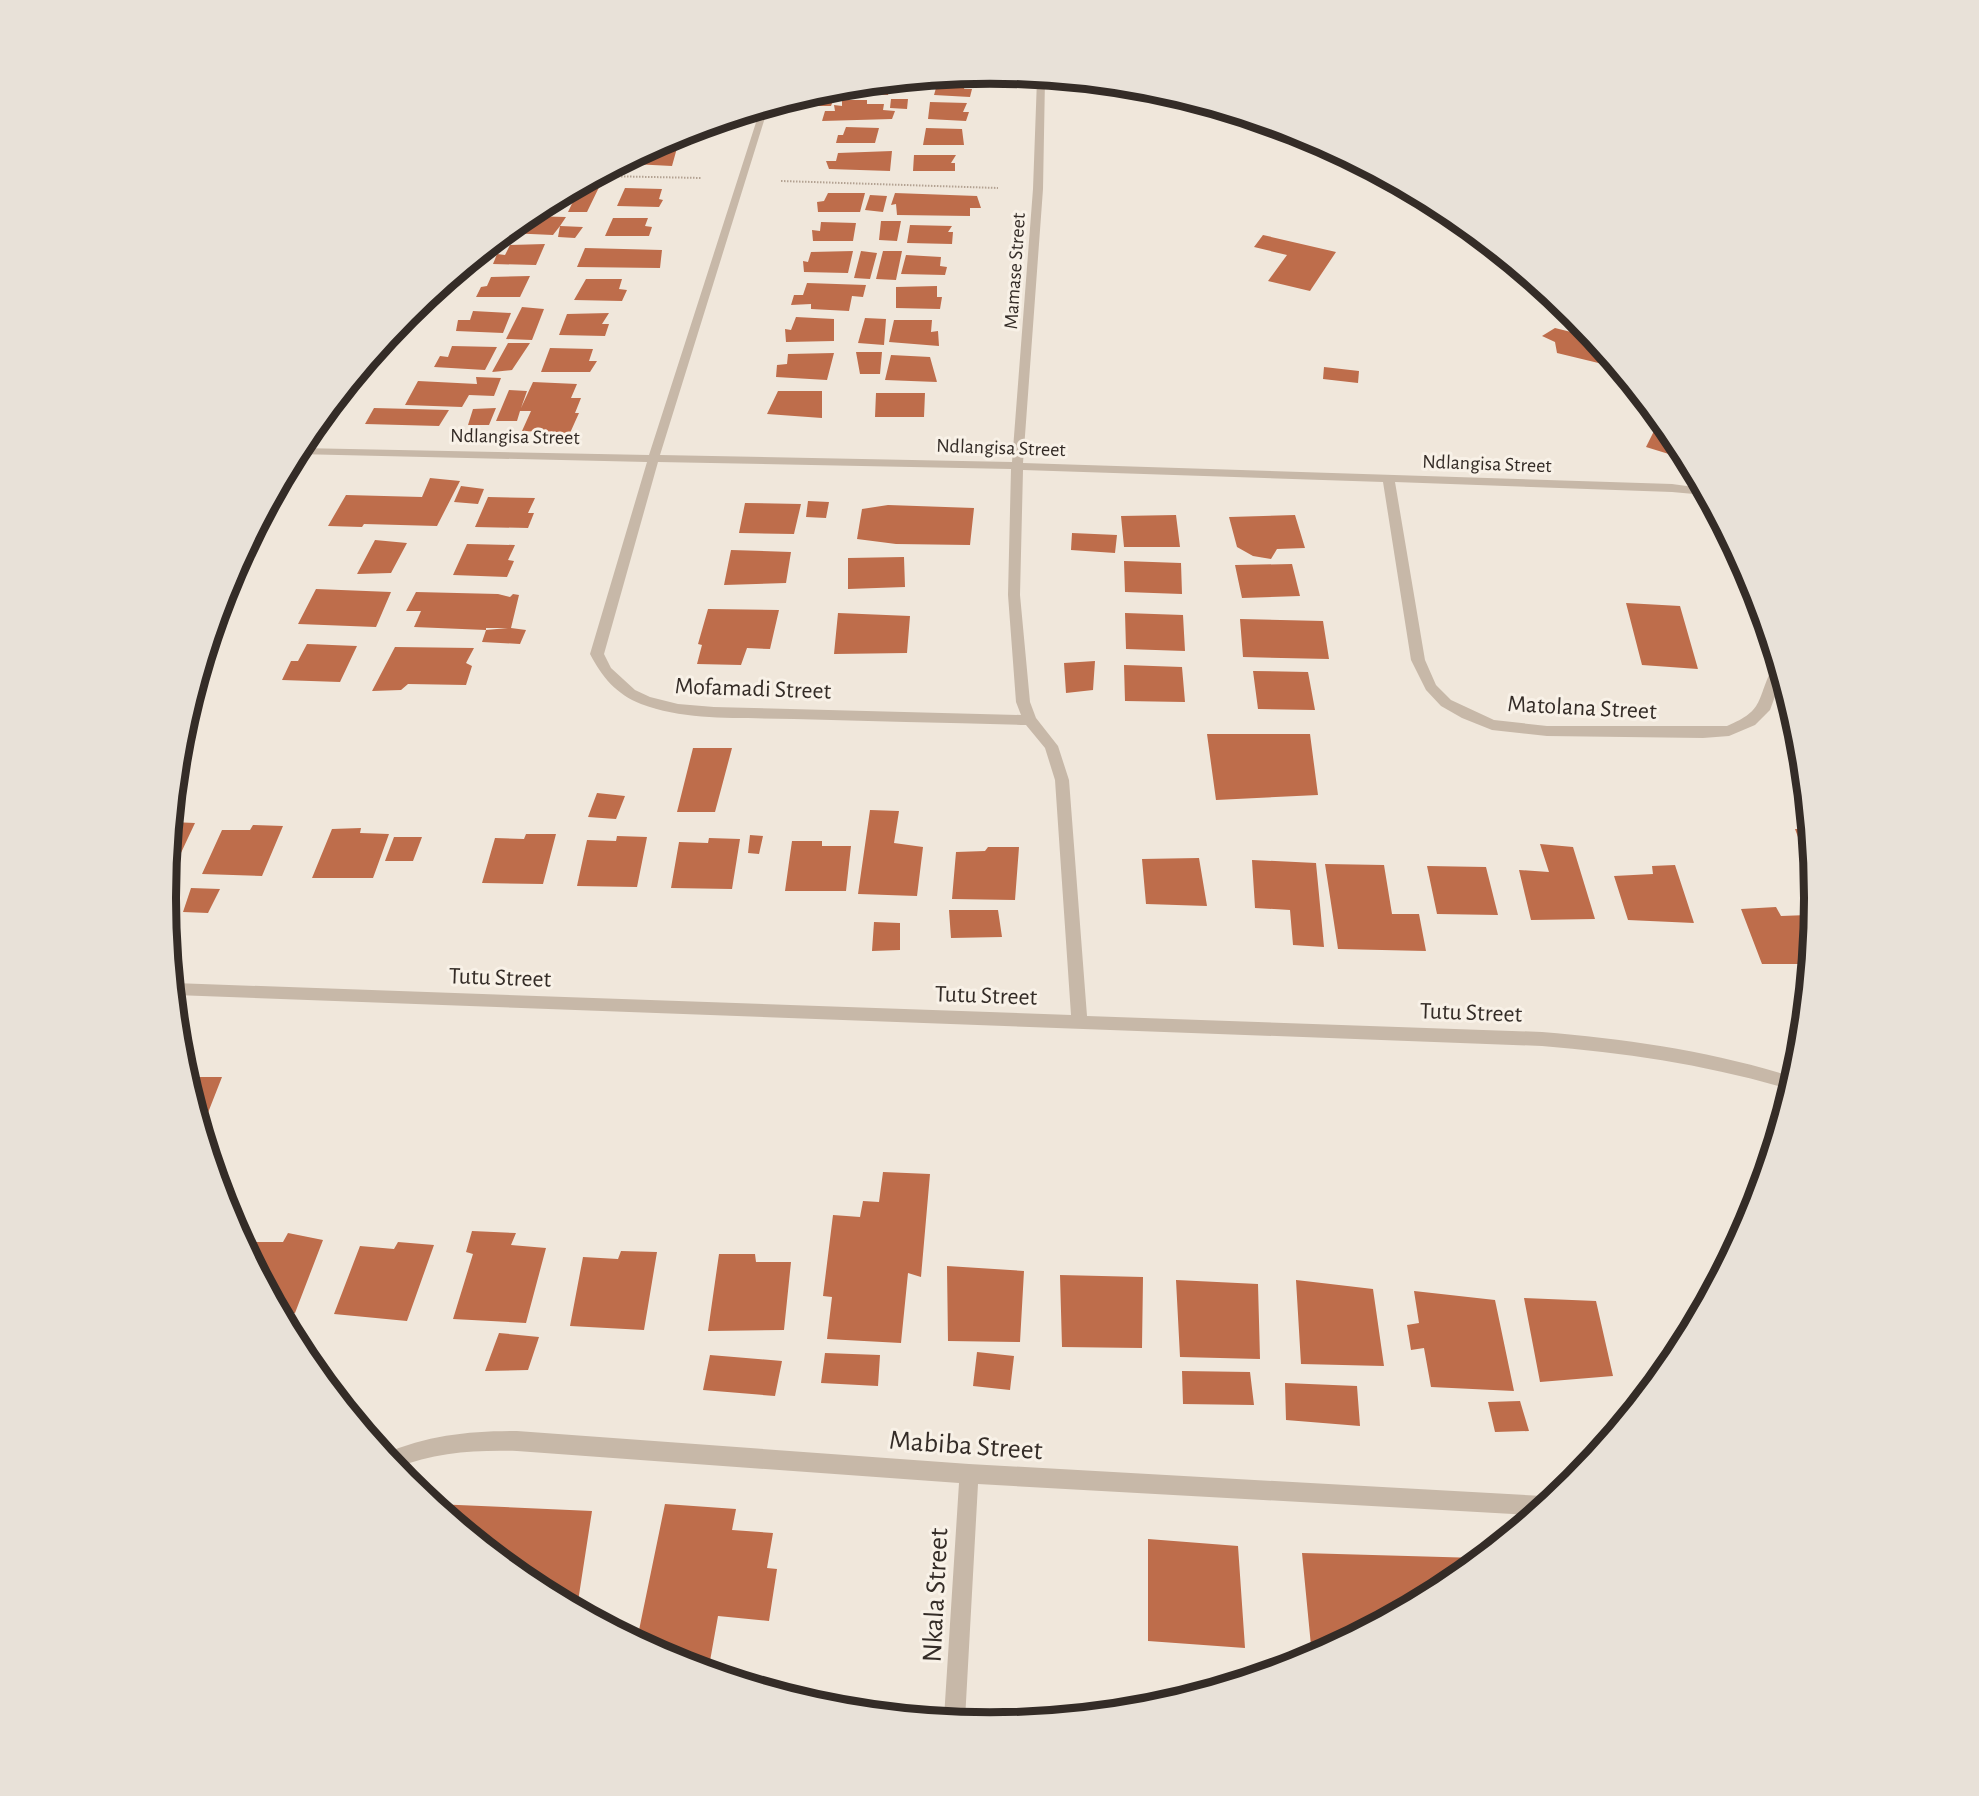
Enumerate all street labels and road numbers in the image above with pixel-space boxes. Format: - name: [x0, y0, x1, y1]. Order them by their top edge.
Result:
- street label: Mamase Street: [1001, 211, 1029, 330]
- street label: Ndlangisa Street: [450, 426, 581, 448]
- street label: Ndlangisa Street: [936, 436, 1067, 460]
- street label: Ndlangisa Street: [1422, 452, 1553, 476]
- street label: Mofamadi Street: [674, 674, 832, 704]
- street label: Matolana Street: [1507, 692, 1658, 724]
- street label: Tutu Street: [448, 964, 552, 992]
- street label: Tutu Street: [934, 982, 1038, 1010]
- street label: Tutu Street: [1419, 999, 1523, 1027]
- street label: Mabiba Street: [888, 1427, 1044, 1465]
- street label: Nkala Street: [918, 1527, 954, 1663]

